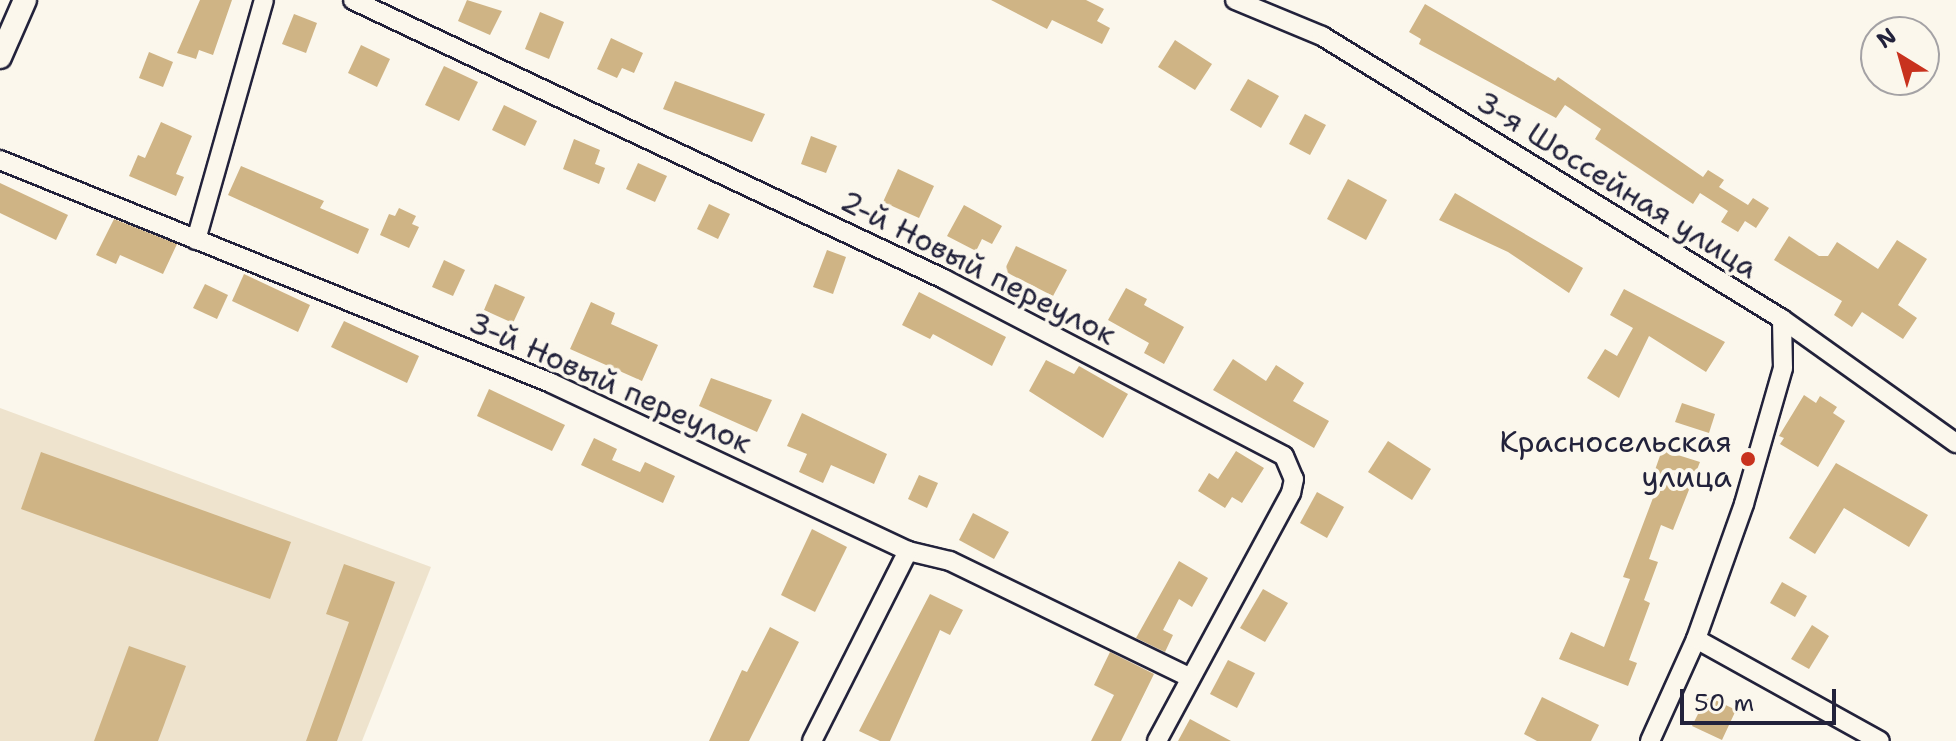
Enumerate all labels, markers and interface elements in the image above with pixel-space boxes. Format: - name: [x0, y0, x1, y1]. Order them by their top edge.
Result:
- north arrow: [1860, 16, 1940, 96]
- text: N: [1871, 21, 1902, 55]
- street label: 3-я Шоссейная улица: [1470, 84, 1764, 286]
- street label: 2-й Новый переулок: [834, 183, 1122, 353]
- street label: 3-й Новый переулок: [463, 304, 757, 462]
- place label: Красносельская улица: [1499, 424, 1732, 494]
- marker: Красносельская улица: [1739, 450, 1757, 468]
- scale bar: [1684, 673, 1840, 723]
- text: 50 m: [1694, 687, 1754, 719]

